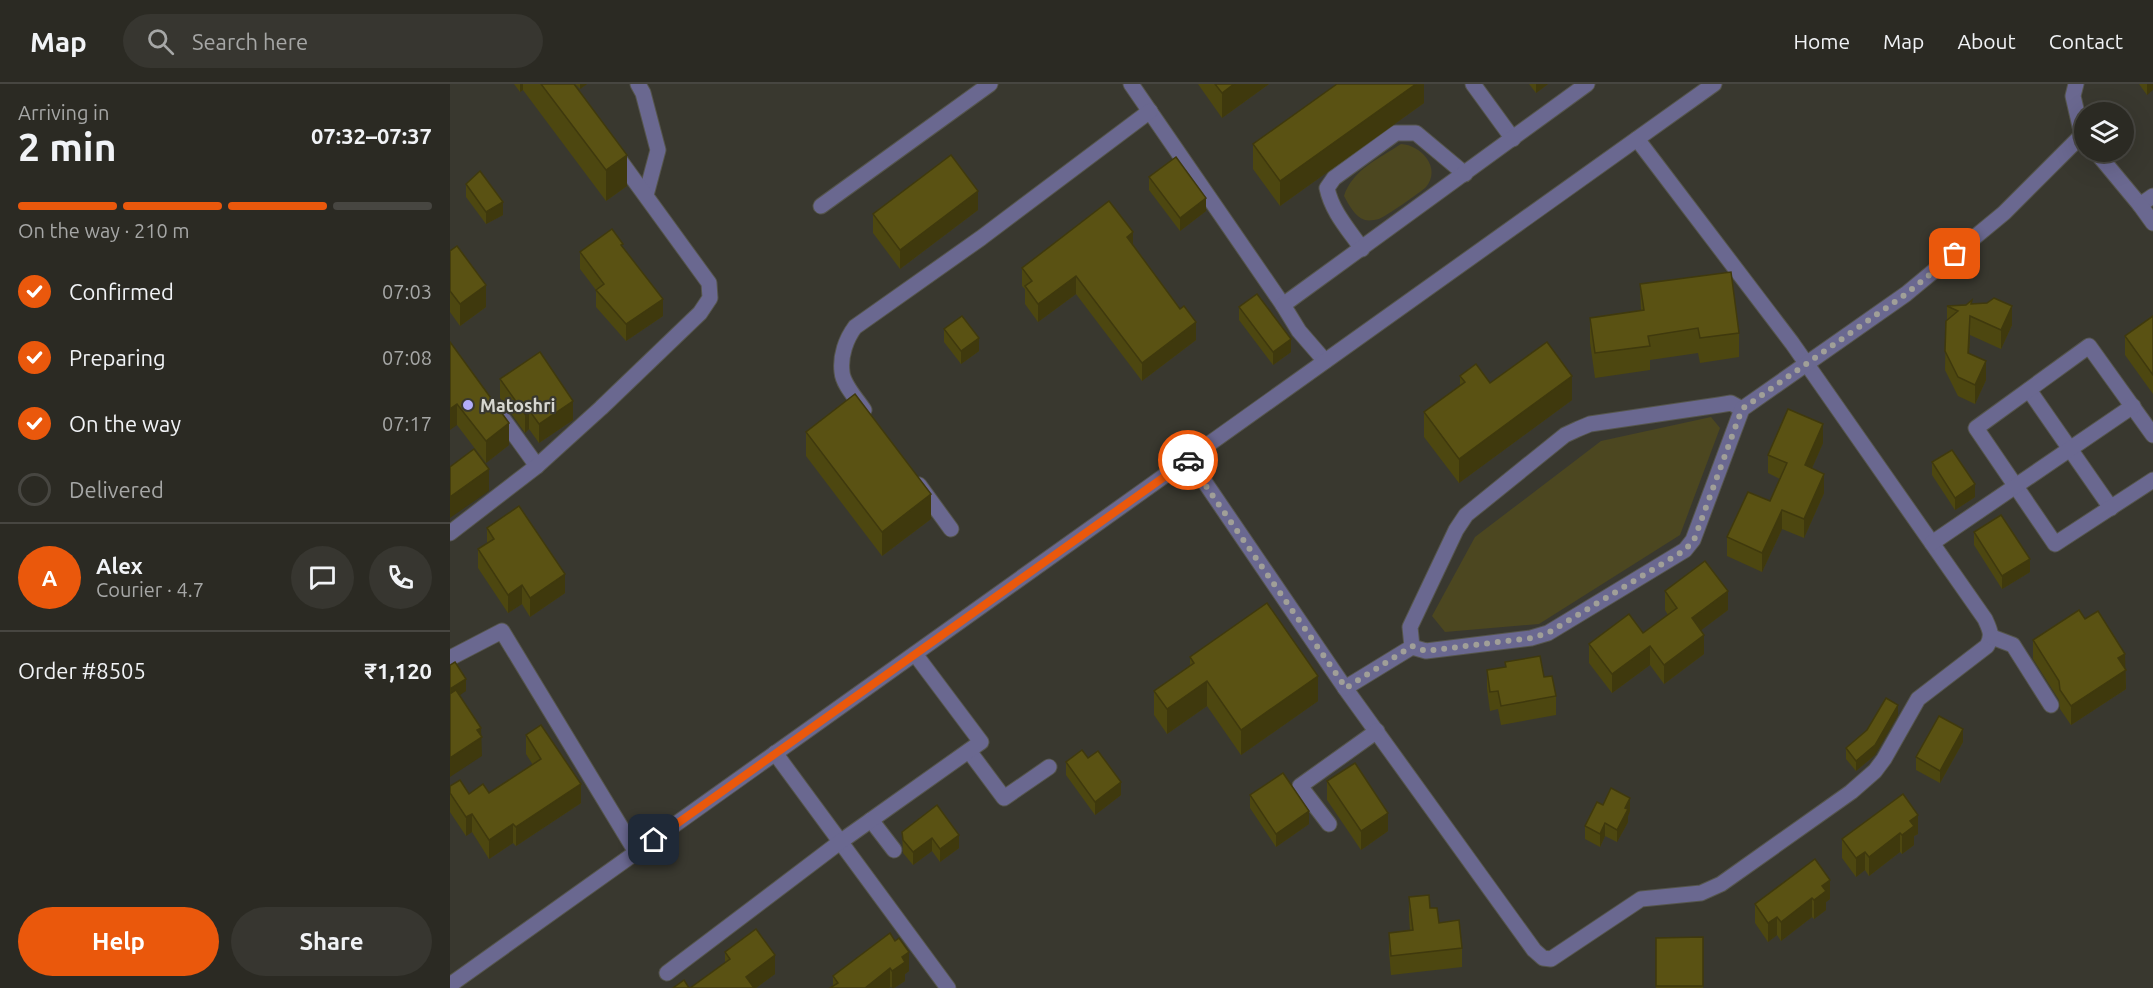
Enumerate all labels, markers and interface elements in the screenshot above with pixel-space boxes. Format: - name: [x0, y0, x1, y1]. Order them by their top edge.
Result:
- search box: [123, 14, 543, 68]
- icon: search: [144, 25, 177, 58]
- text: Map: [30, 26, 87, 57]
- text: Search here: [192, 29, 308, 54]
- text: Home: [1793, 29, 1850, 53]
- text: Map: [1883, 29, 1924, 53]
- text: About: [1957, 29, 2016, 53]
- text: Contact: [2049, 29, 2123, 53]
- text: Arriving in: [18, 101, 109, 124]
- map controls: [2074, 102, 2134, 162]
- button: layers: [2074, 102, 2134, 162]
- text: 07:32–07:37: [311, 123, 432, 148]
- text: 2 min: [18, 125, 117, 168]
- text: On the way · 210 m: [18, 219, 190, 242]
- pin: [1929, 228, 1980, 279]
- icon: bag: [1938, 237, 1971, 270]
- icon: check: [18, 275, 51, 308]
- text: Confirmed: [69, 279, 174, 304]
- text: 07:03: [382, 280, 432, 303]
- icon: check: [18, 341, 51, 374]
- text: Preparing: [69, 345, 166, 370]
- text: 07:08: [382, 346, 432, 369]
- place label: Matoshri: [480, 395, 556, 415]
- marker: Matoshri: [461, 398, 475, 412]
- icon: check: [18, 407, 51, 440]
- text: On the way: [69, 411, 181, 436]
- text: 07:17: [382, 412, 432, 435]
- courier: [1158, 430, 1218, 490]
- icon: car: [1172, 444, 1205, 477]
- text: Delivered: [69, 477, 164, 502]
- button: chat: [291, 546, 354, 609]
- button: phone: [369, 546, 432, 609]
- text: Alex: [96, 553, 143, 578]
- text: A: [42, 565, 57, 590]
- text: Courier · 4.7: [96, 578, 204, 601]
- text: Order #8505: [18, 658, 146, 683]
- text: ₹1,120: [365, 658, 432, 683]
- pin: [628, 814, 679, 865]
- icon: home: [637, 823, 670, 856]
- button: Help: [18, 907, 219, 976]
- button: Share: [231, 907, 432, 976]

